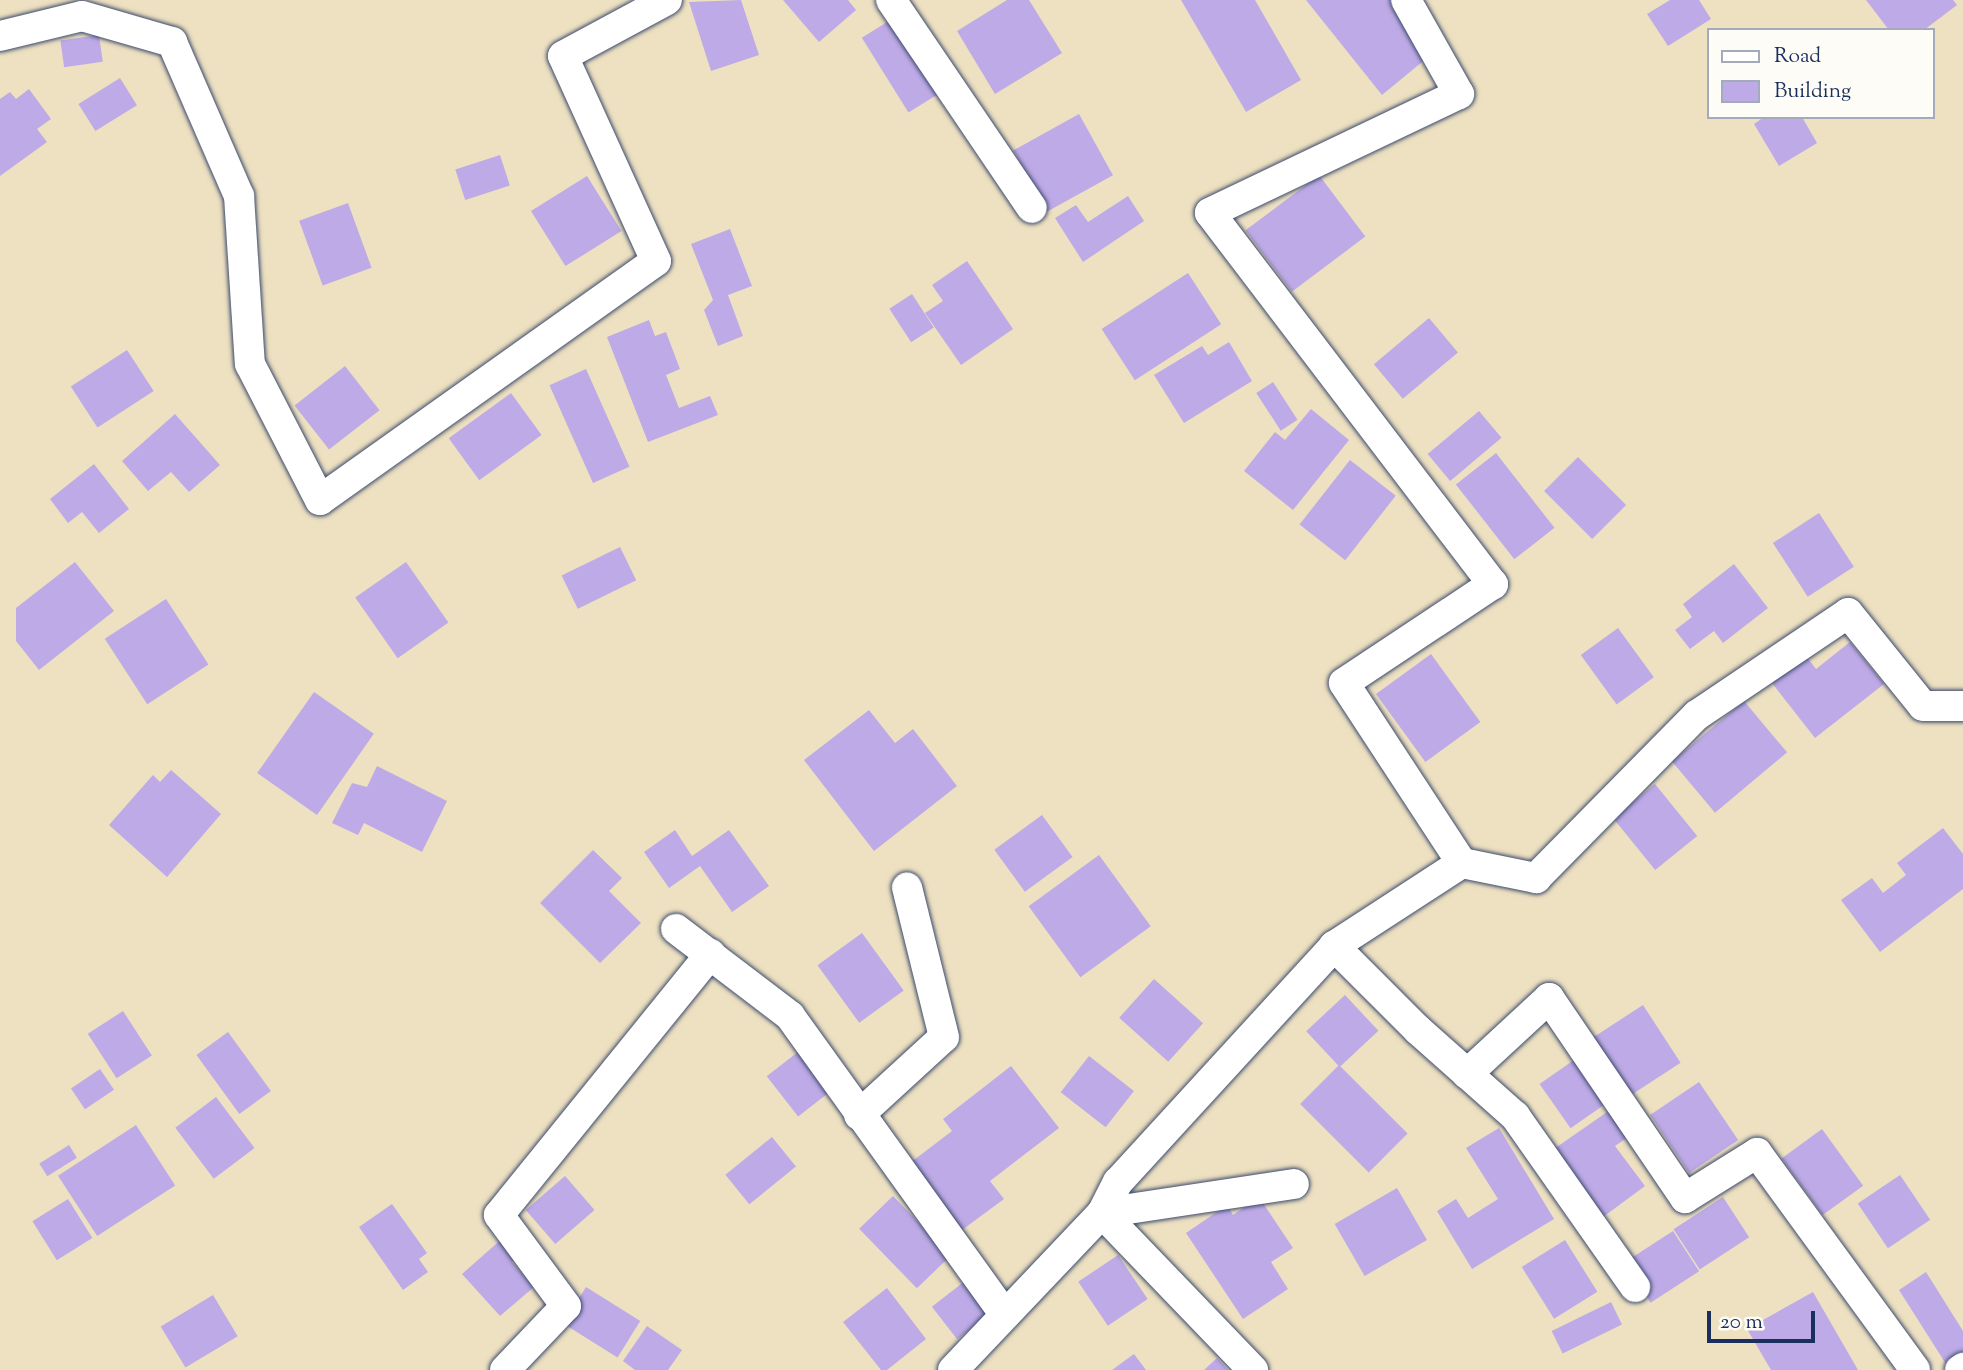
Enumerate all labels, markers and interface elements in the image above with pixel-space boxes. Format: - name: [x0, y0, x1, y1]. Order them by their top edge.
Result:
- legend: [1708, 28, 1935, 119]
- text: Road: [1774, 42, 1821, 72]
- text: Building: [1774, 77, 1851, 107]
- scale bar: [1711, 1296, 1820, 1340]
- text: 20 m: [1720, 1308, 1763, 1338]

